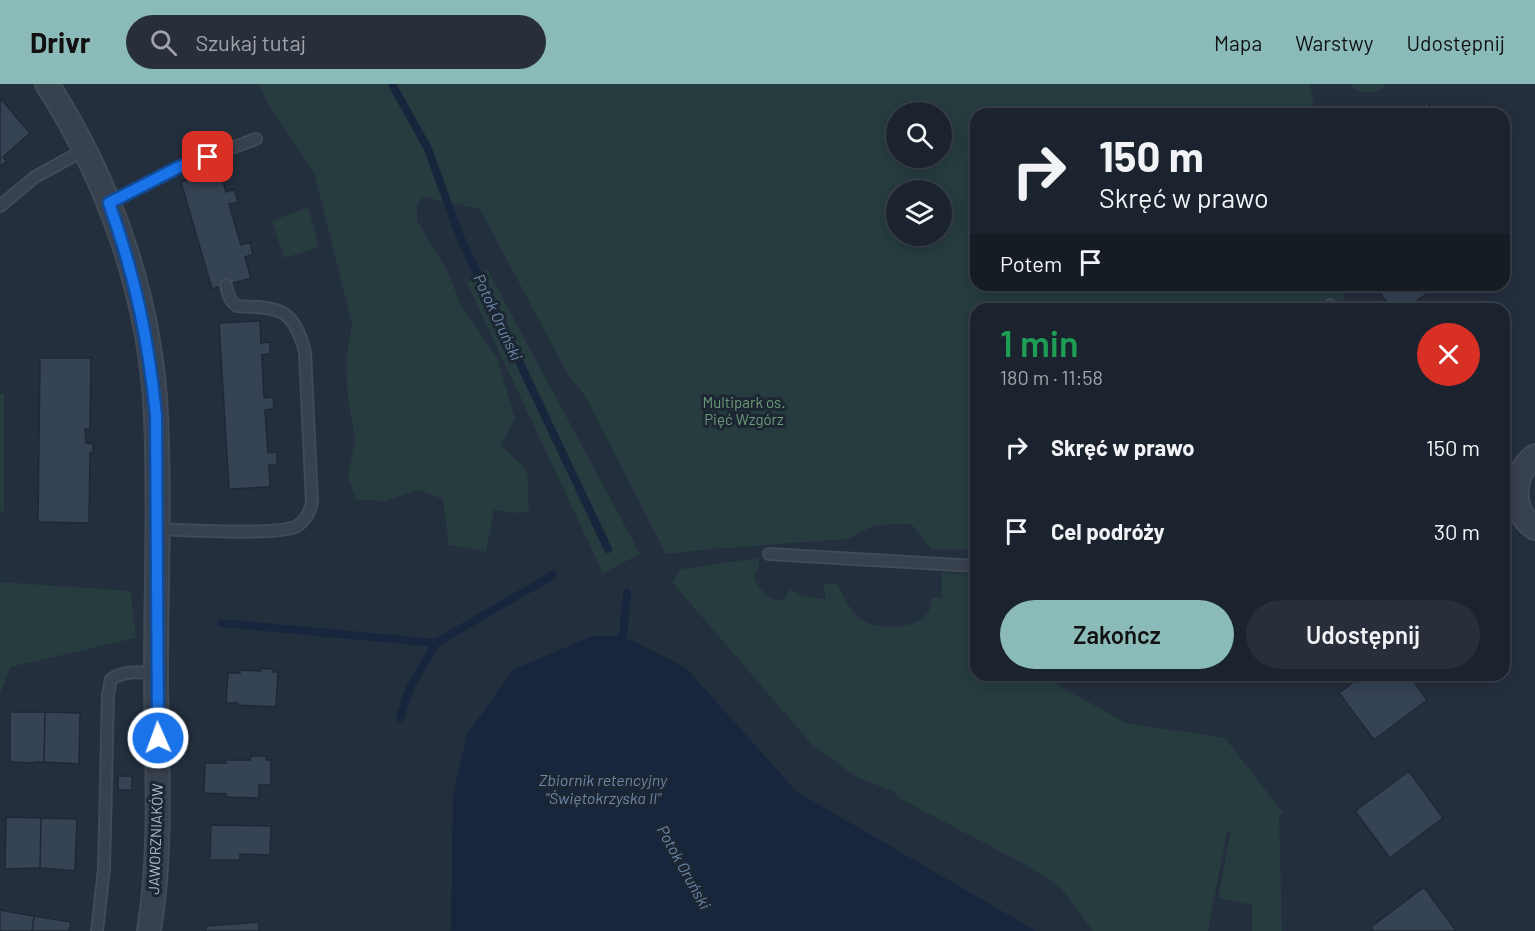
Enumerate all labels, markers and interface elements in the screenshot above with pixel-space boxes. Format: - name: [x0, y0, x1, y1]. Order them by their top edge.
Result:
- search box: [126, 15, 546, 69]
- text: Drivr: [30, 25, 90, 59]
- icon: search: [147, 26, 180, 59]
- text: Szukaj tutaj: [195, 29, 306, 55]
- text: Mapa: [1214, 30, 1262, 55]
- text: Warstwy: [1295, 30, 1373, 55]
- text: Udostępnij: [1406, 30, 1505, 55]
- map controls: [886, 102, 952, 246]
- button: search: [886, 102, 952, 168]
- text: 150 m: [1099, 130, 1204, 180]
- pin: [182, 131, 233, 182]
- icon: right: [1000, 132, 1078, 210]
- icon: arrive: [191, 140, 224, 173]
- button: layers: [886, 180, 952, 246]
- text: Skręć w prawo: [1099, 181, 1269, 213]
- icon: arrive: [1074, 246, 1107, 279]
- text: Potem: [1000, 250, 1062, 276]
- water label: Potok Oruński: [470, 271, 527, 363]
- text: 1 min: [1000, 321, 1079, 364]
- button: close: [1417, 323, 1480, 386]
- text: 180 m · 11:58: [1000, 365, 1103, 389]
- park label: Multipark os. Pięć Wzgórz: [703, 393, 785, 428]
- icon: right: [1000, 431, 1033, 464]
- text: Skręć w prawo: [1051, 434, 1195, 460]
- text: 150 m: [1426, 434, 1480, 460]
- icon: arrive: [1000, 515, 1033, 548]
- text: Cel podróży: [1051, 518, 1165, 544]
- text: 30 m: [1434, 518, 1480, 544]
- button: Zakończ: [1000, 600, 1234, 669]
- button: Udostępnij: [1246, 600, 1480, 669]
- position arrow: [126, 706, 190, 770]
- water label: Zbiornik retencyjny "Świętokrzyska II": [539, 770, 668, 807]
- street label: JAWORZNIAKÓW: [144, 783, 166, 895]
- water label: Potok Oruński: [654, 821, 715, 912]

